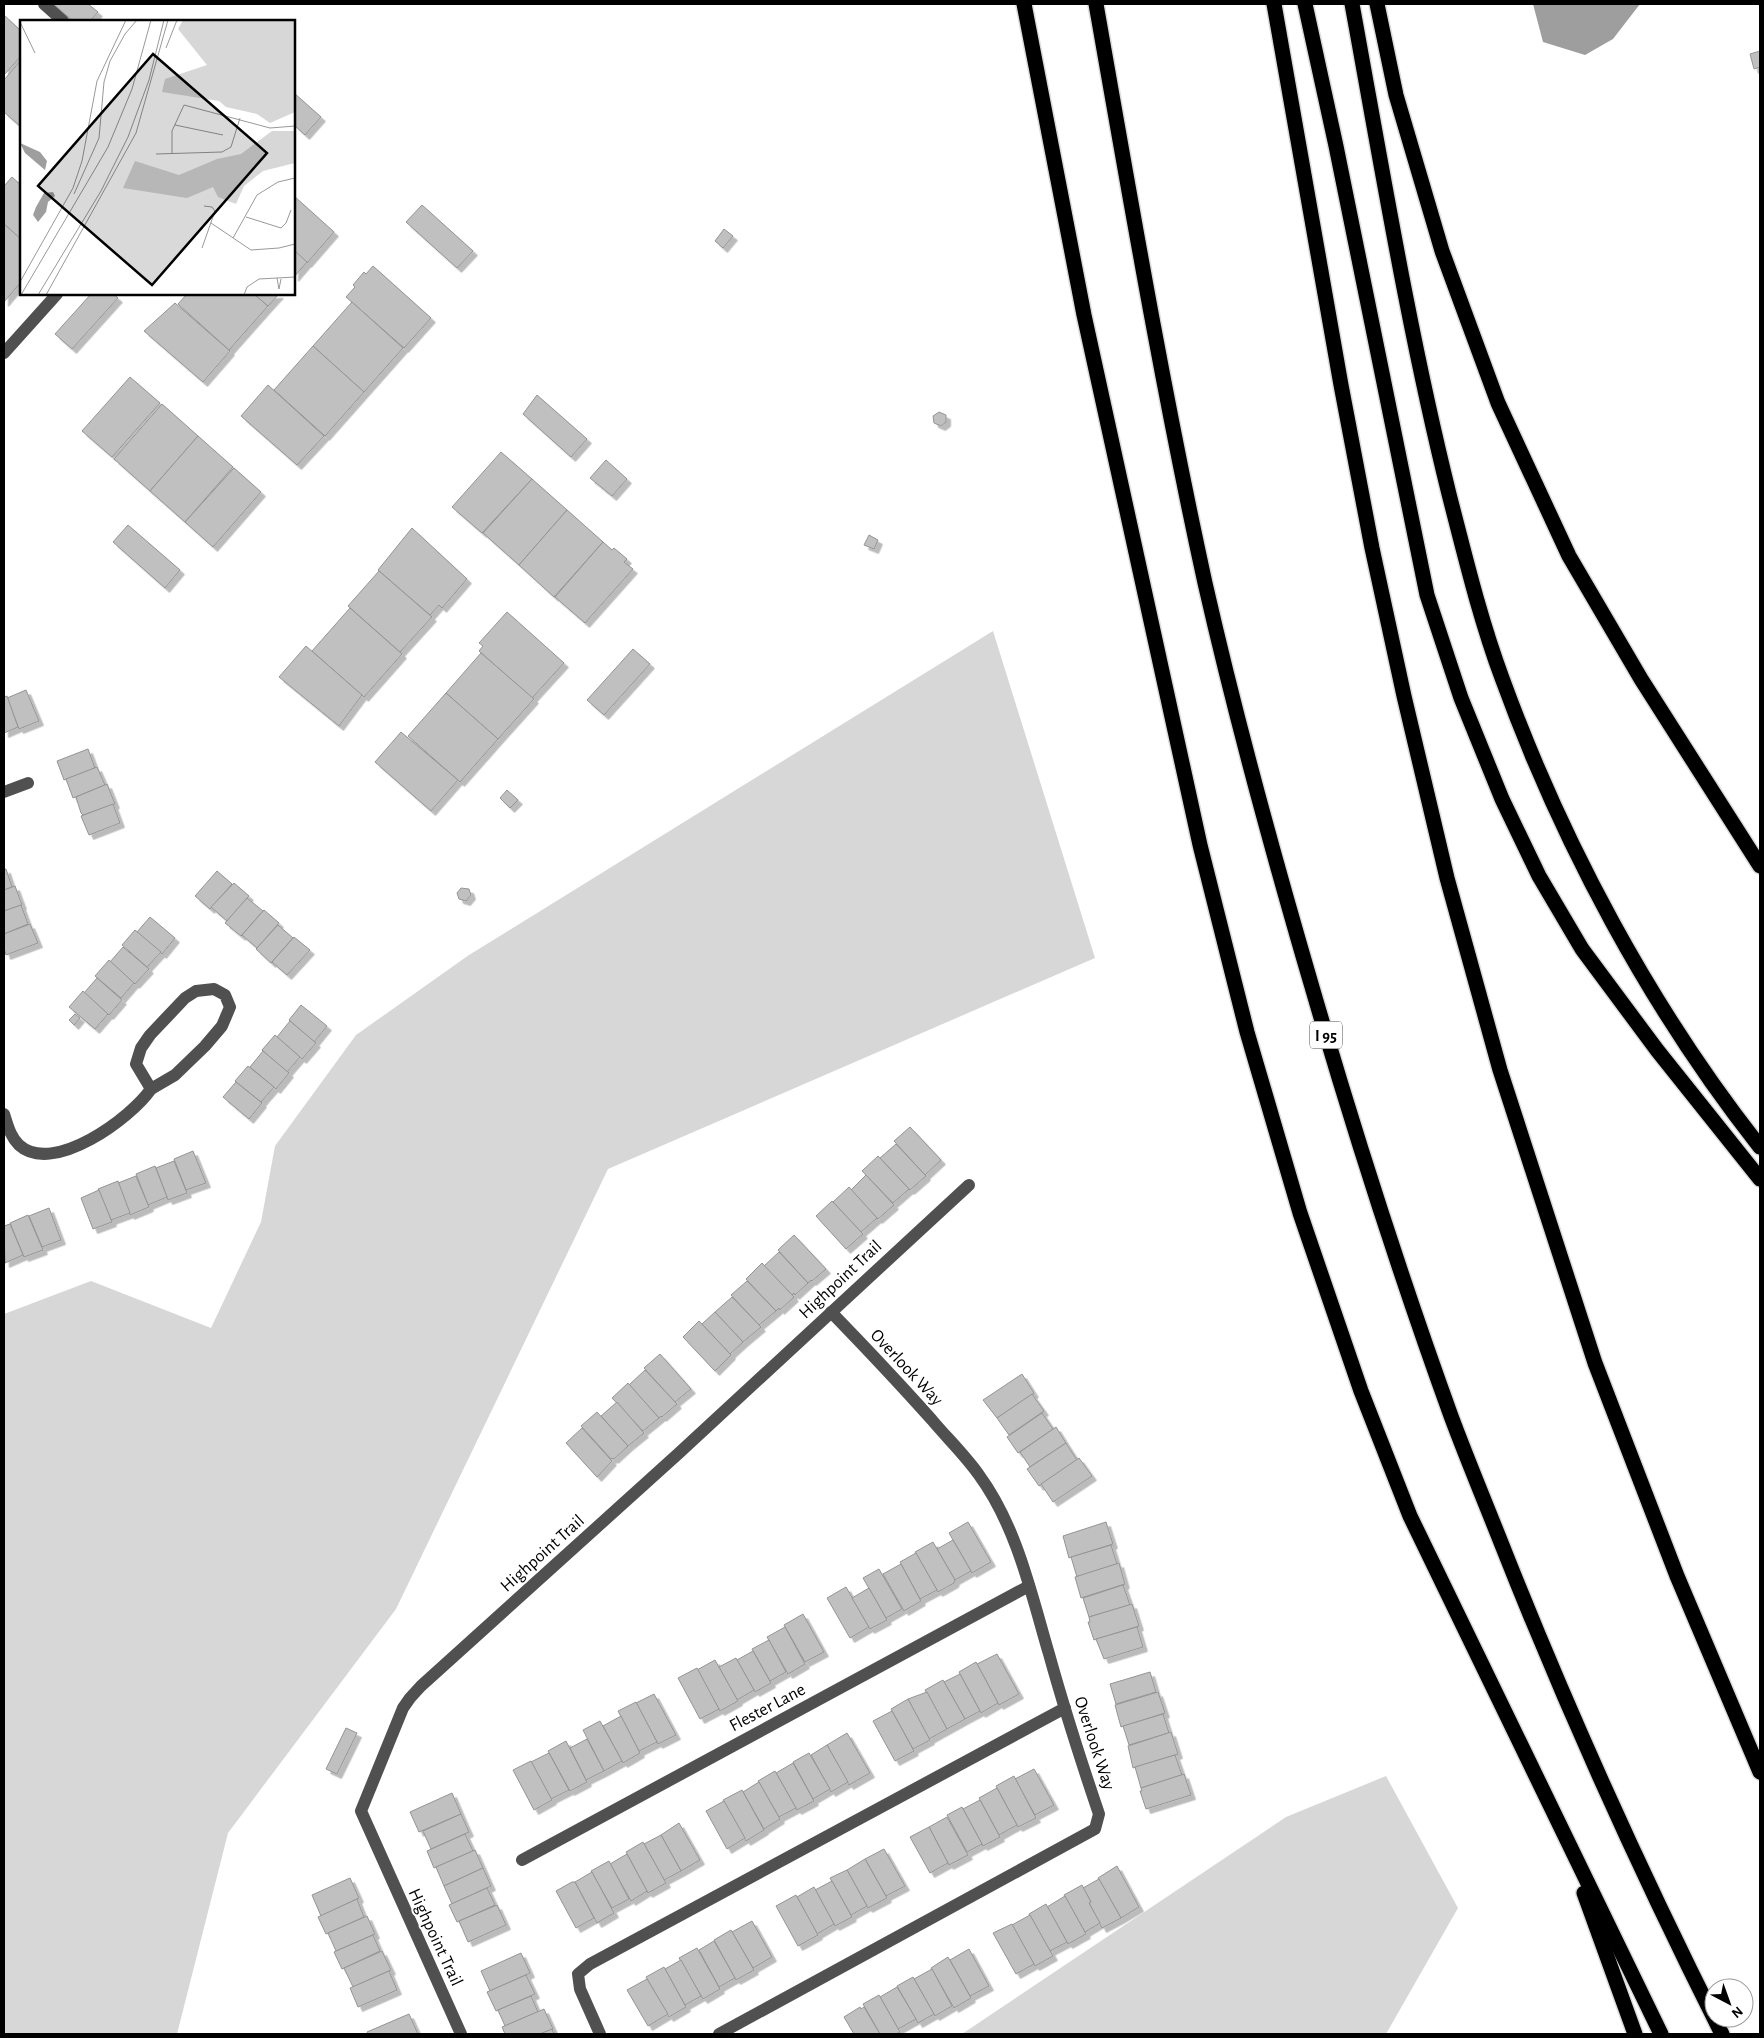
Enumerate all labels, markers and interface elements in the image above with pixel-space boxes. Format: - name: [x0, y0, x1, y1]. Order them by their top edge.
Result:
- inset map: [20, 20, 295, 295]
- road number: I 95: [1310, 1022, 1342, 1048]
- street label: Highpoint Trail: [796, 1237, 885, 1322]
- street label: Overlook Way: [867, 1326, 946, 1410]
- street label: Highpoint Trail: [497, 1512, 588, 1596]
- street label: Flester Lane: [727, 1680, 808, 1735]
- street label: Overlook Way: [1070, 1694, 1118, 1793]
- street label: Highpoint Trail: [405, 1886, 466, 1989]
- north arrow: [1704, 1978, 1754, 2028]
- text: N: [1729, 2004, 1745, 2021]

